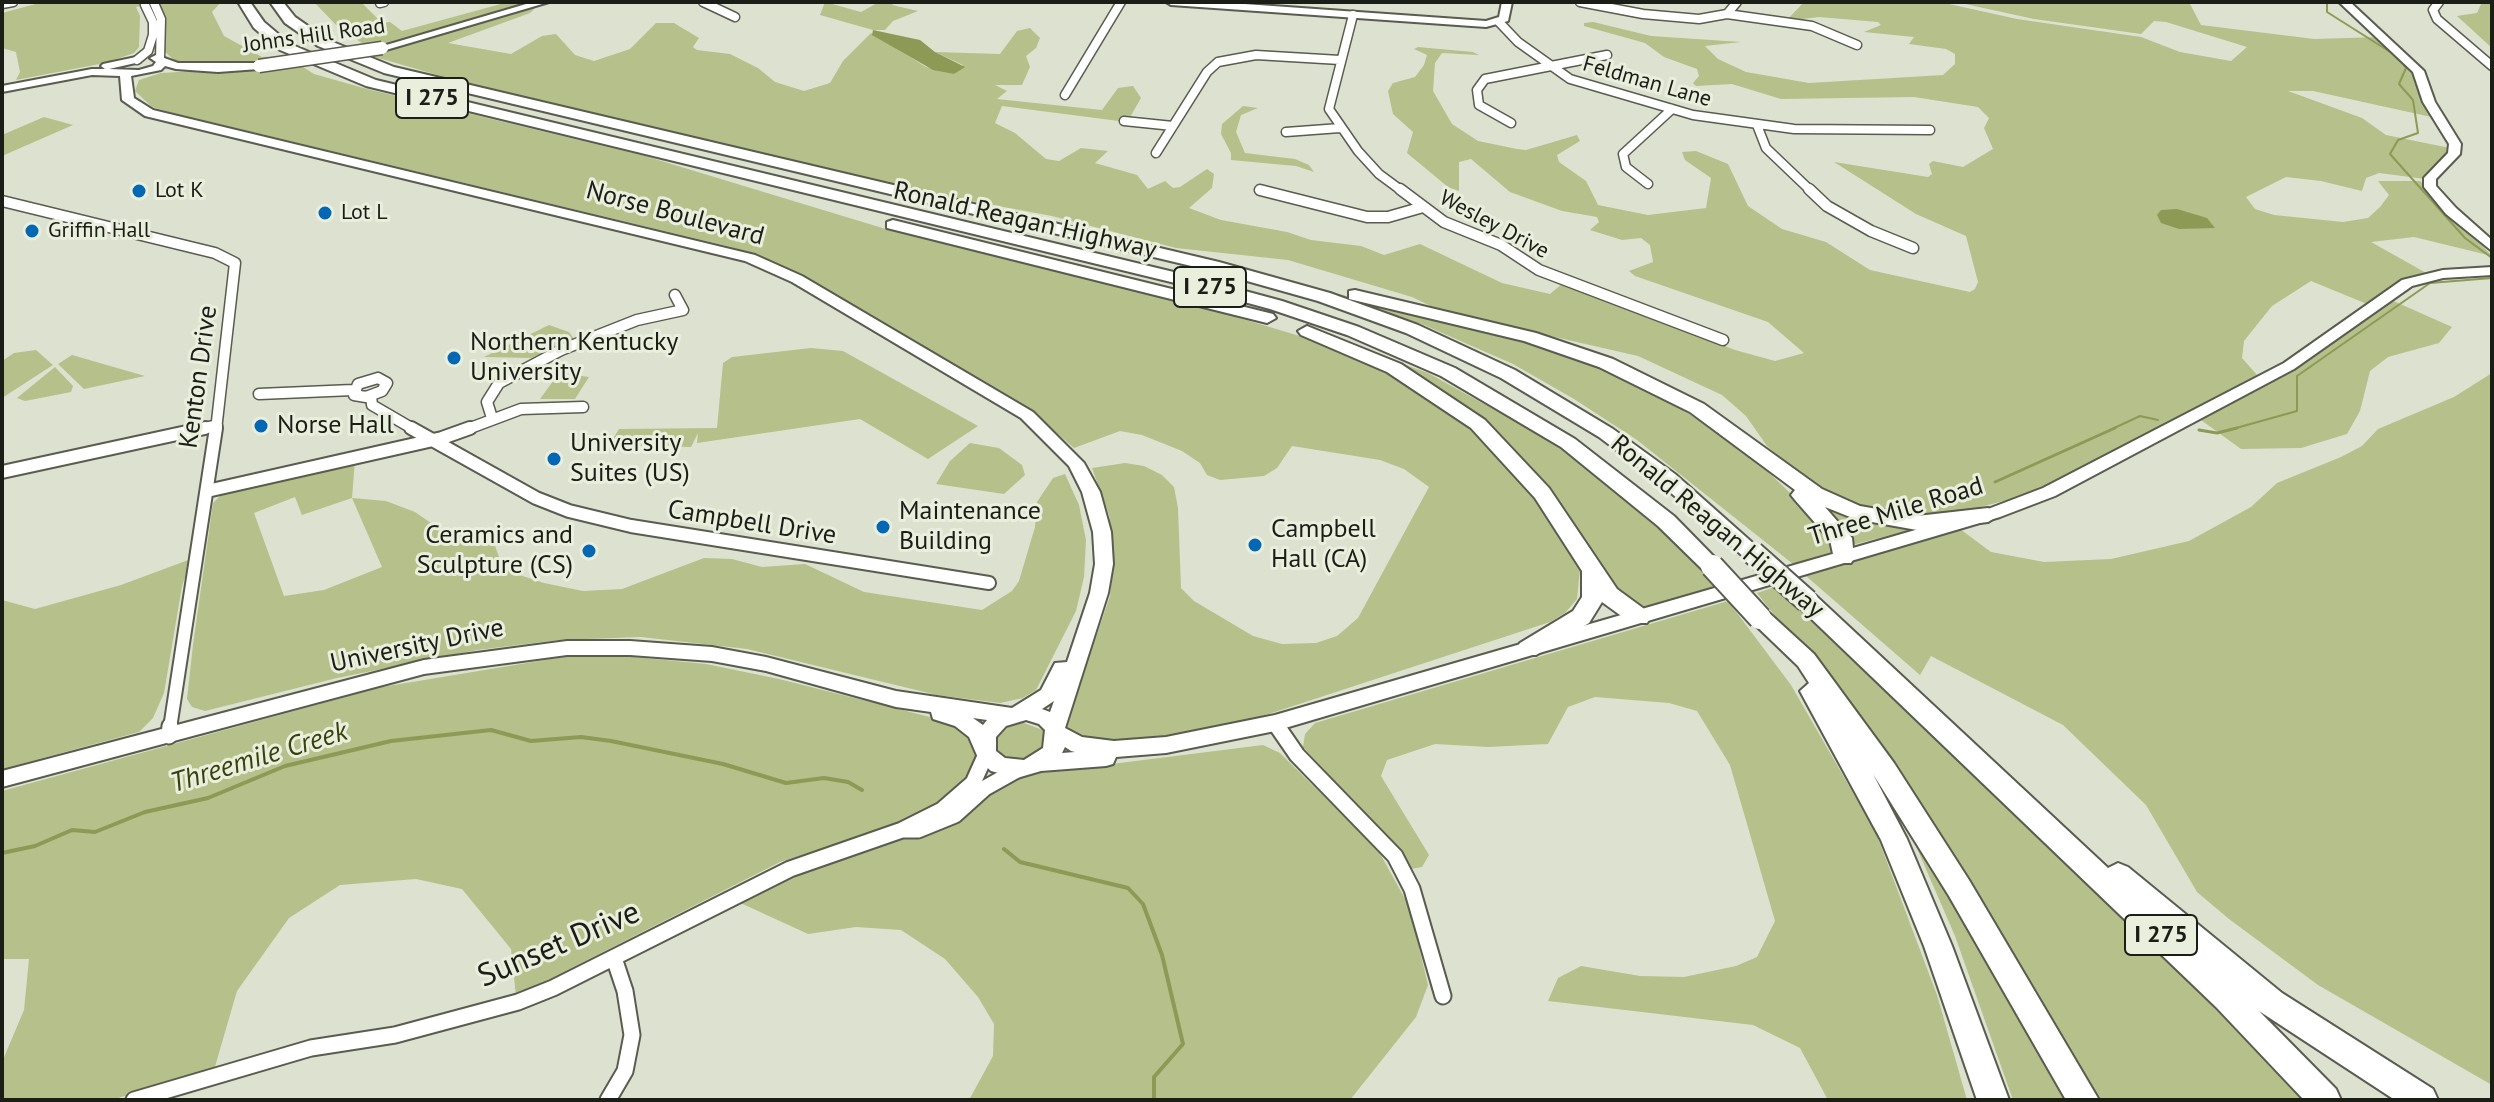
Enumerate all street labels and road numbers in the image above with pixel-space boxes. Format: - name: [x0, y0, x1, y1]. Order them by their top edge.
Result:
- street label: Johns Hill Road: [241, 13, 387, 59]
- street label: Feldman Lane: [1580, 51, 1714, 113]
- road number: I 275: [396, 78, 468, 118]
- street label: Norse Boulevard: [583, 175, 767, 253]
- street label: Ronald Reagan Highway: [890, 176, 1160, 266]
- street label: Wesley Drive: [1435, 185, 1553, 265]
- road number: I 275: [1174, 267, 1246, 307]
- street label: Kenton Drive: [174, 304, 224, 450]
- street label: Ronald Reagan Highway: [1604, 429, 1830, 625]
- street label: Three Mile Road: [1805, 471, 1987, 553]
- street label: Campbell Drive: [666, 494, 838, 552]
- street label: University Drive: [327, 612, 507, 680]
- street label: Sunset Drive: [472, 894, 646, 996]
- road number: I 275: [2125, 915, 2197, 955]

